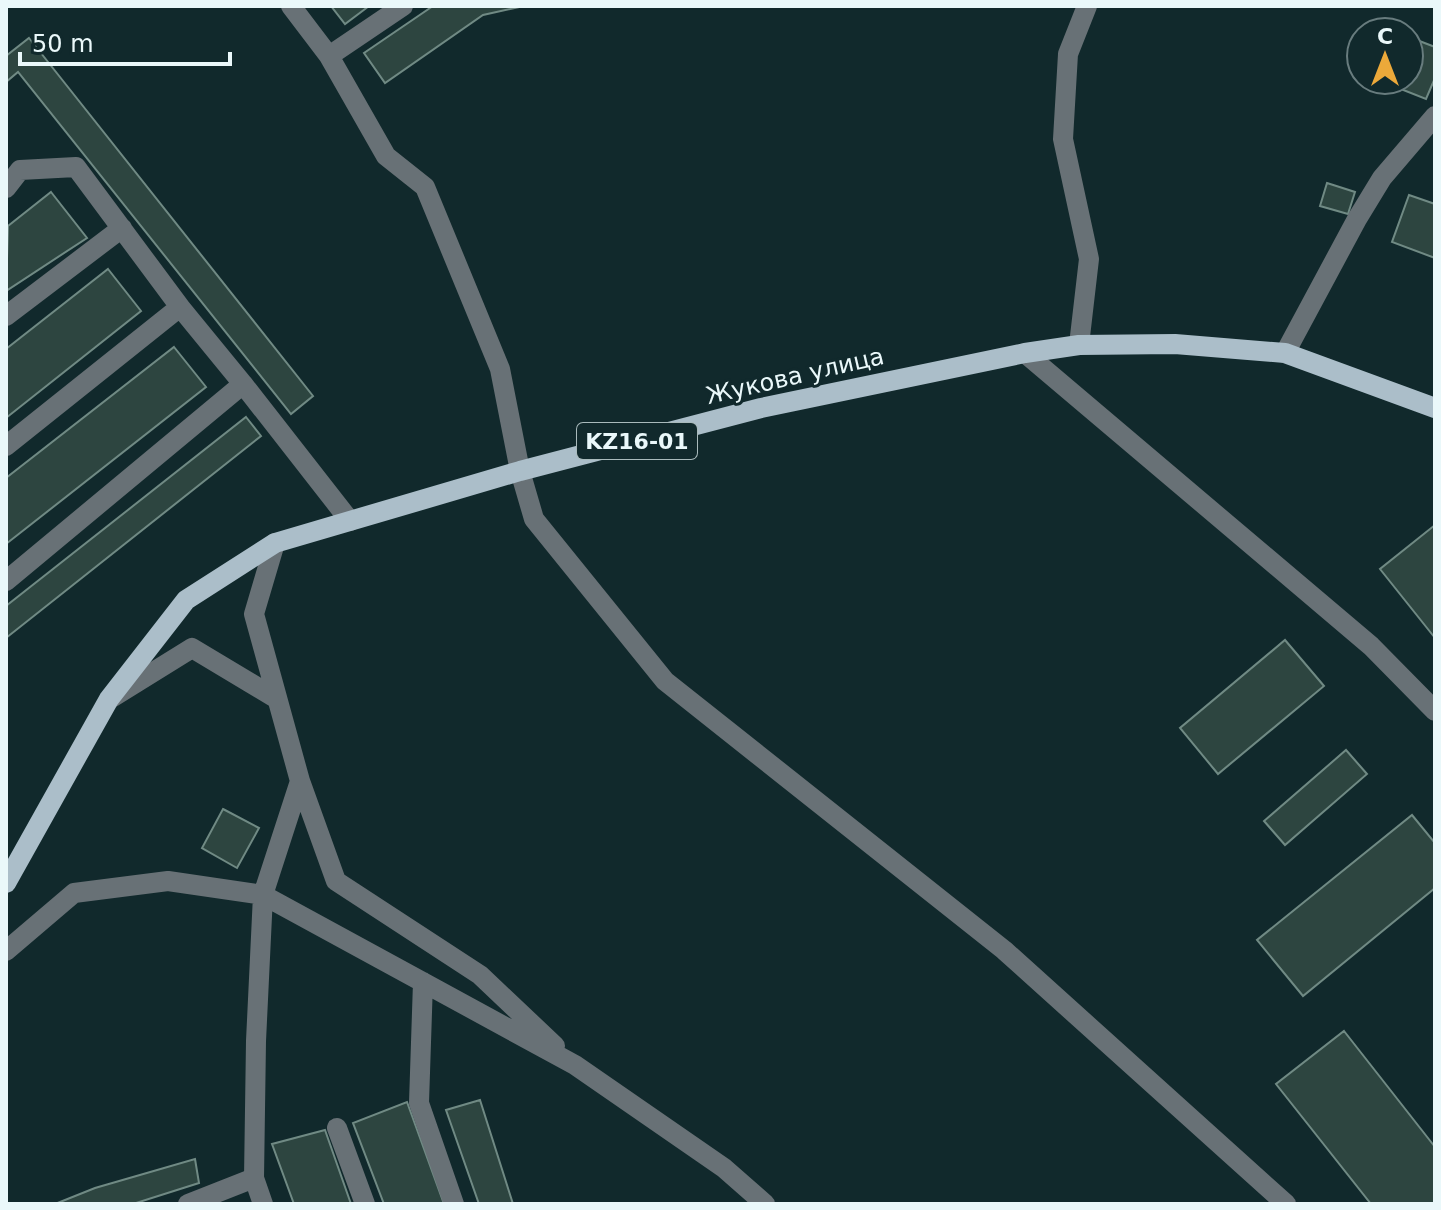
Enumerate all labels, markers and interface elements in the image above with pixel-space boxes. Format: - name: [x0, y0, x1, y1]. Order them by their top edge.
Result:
- scale bar: [20, 16, 230, 66]
- north arrow: [1345, 16, 1425, 96]
- text: С: [1377, 24, 1393, 49]
- text: 50 m: [32, 30, 94, 58]
- street label: Жукова улица: [703, 342, 887, 410]
- road number: KZ16-01: [577, 423, 697, 459]

